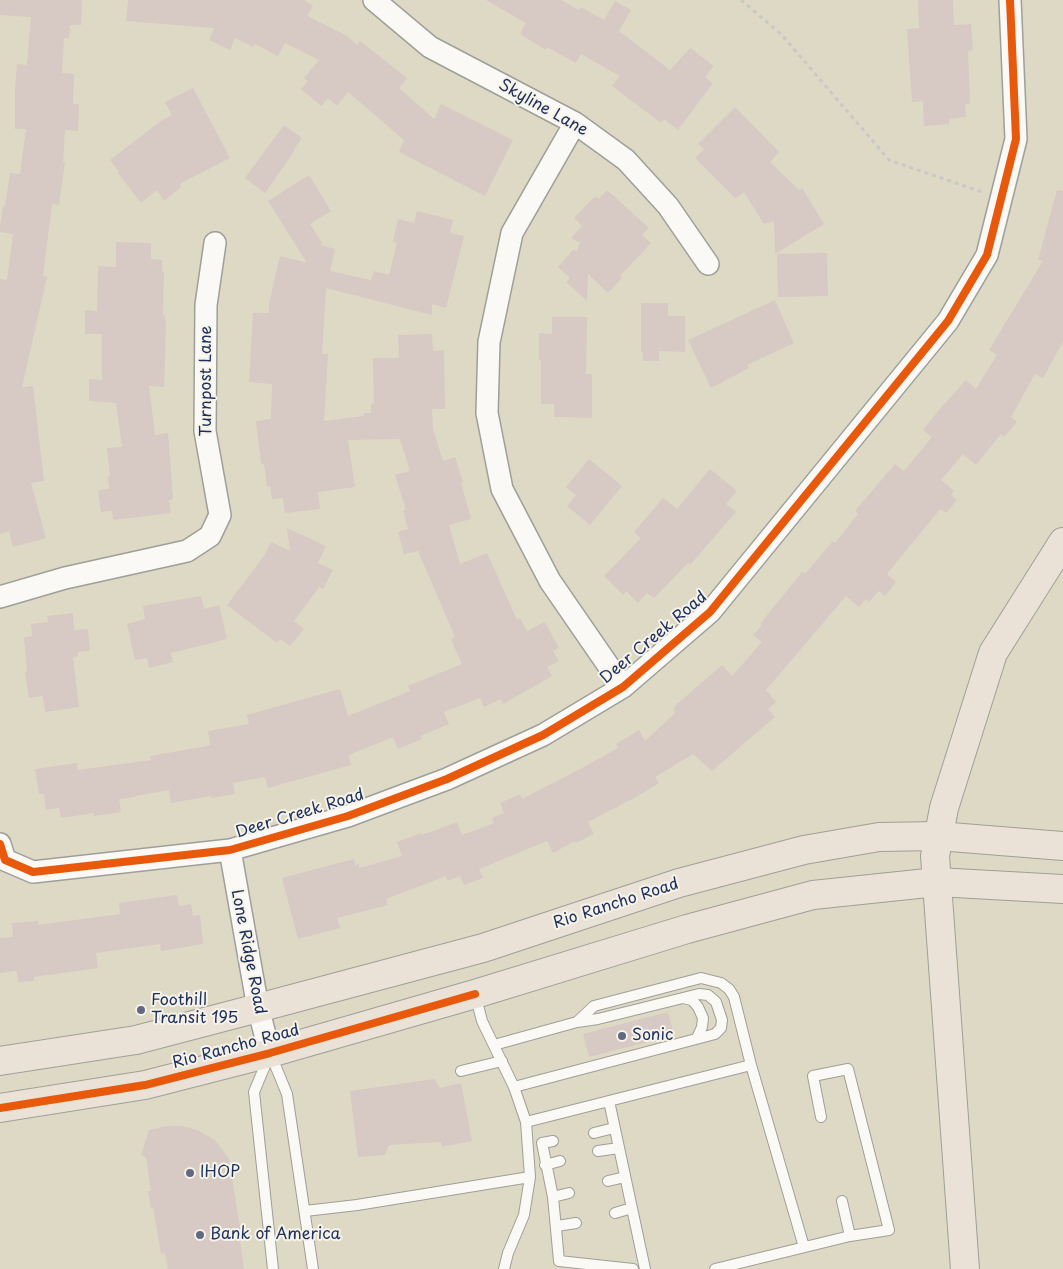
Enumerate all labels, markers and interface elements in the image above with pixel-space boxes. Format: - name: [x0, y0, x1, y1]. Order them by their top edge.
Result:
- street label: Skyline Lane: [495, 76, 591, 140]
- street label: Turnpost Lane: [197, 325, 217, 437]
- street label: Deer Creek Road: [597, 588, 711, 688]
- street label: Deer Creek Road: [234, 785, 366, 843]
- street label: Rio Rancho Road: [551, 875, 681, 933]
- street label: Lone Ridge Road: [226, 888, 270, 1016]
- place label: Foothill Transit 195: [151, 991, 238, 1029]
- marker: Foothill Transit 195: [135, 1004, 147, 1016]
- street label: Rio Rancho Road: [170, 1021, 302, 1073]
- place label: Sonic: [632, 1026, 673, 1046]
- marker: Sonic: [616, 1030, 628, 1042]
- place label: IHOP: [200, 1163, 240, 1183]
- marker: IHOP: [184, 1167, 196, 1179]
- place label: Bank of America: [210, 1225, 341, 1245]
- marker: Bank of America: [194, 1229, 206, 1241]

